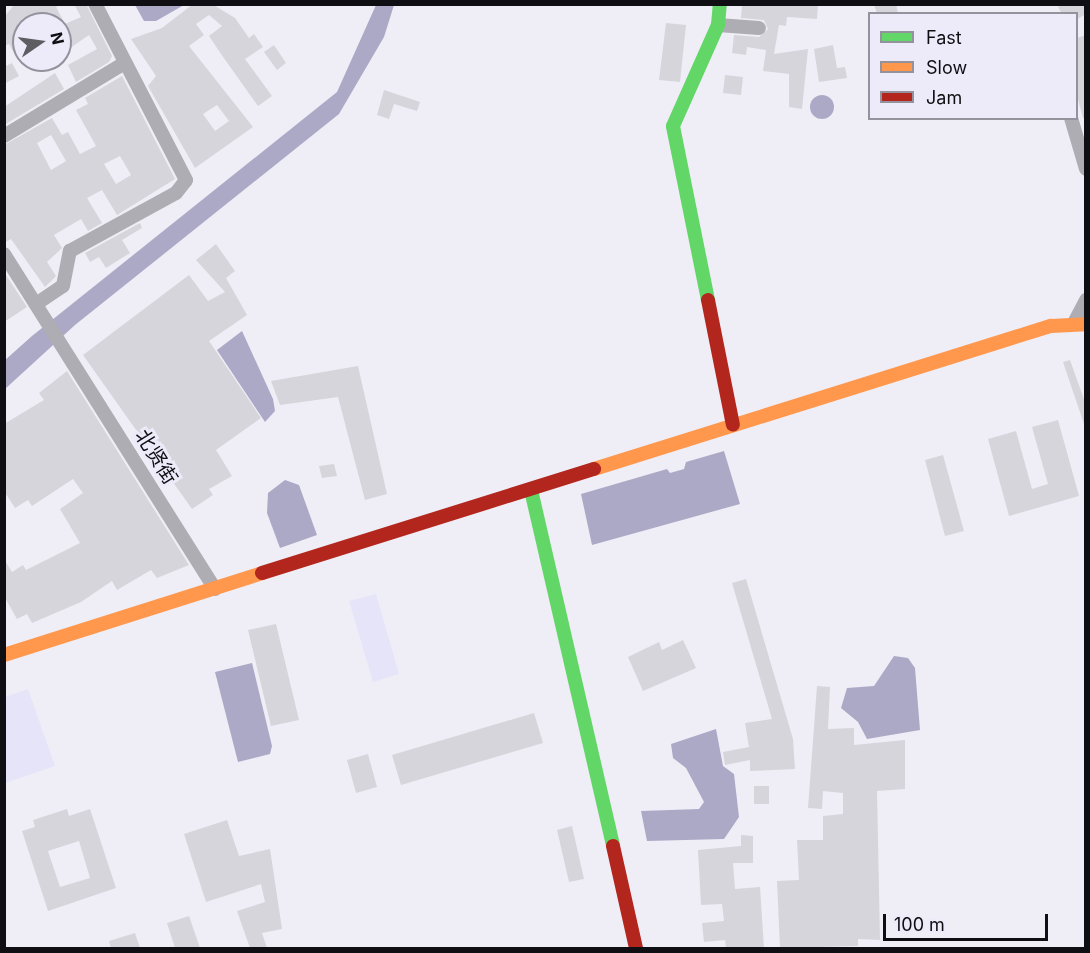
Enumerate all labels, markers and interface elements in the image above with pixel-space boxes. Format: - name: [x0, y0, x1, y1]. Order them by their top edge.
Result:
- north arrow: [12, 12, 72, 72]
- legend: [868, 12, 1078, 120]
- text: Fast: [926, 27, 962, 48]
- text: N: [46, 30, 69, 47]
- text: Slow: [926, 57, 967, 78]
- text: Jam: [926, 87, 962, 108]
- street label: 北贤街: [130, 425, 182, 489]
- scale bar: [886, 902, 1051, 940]
- text: 100 m: [894, 914, 945, 935]

